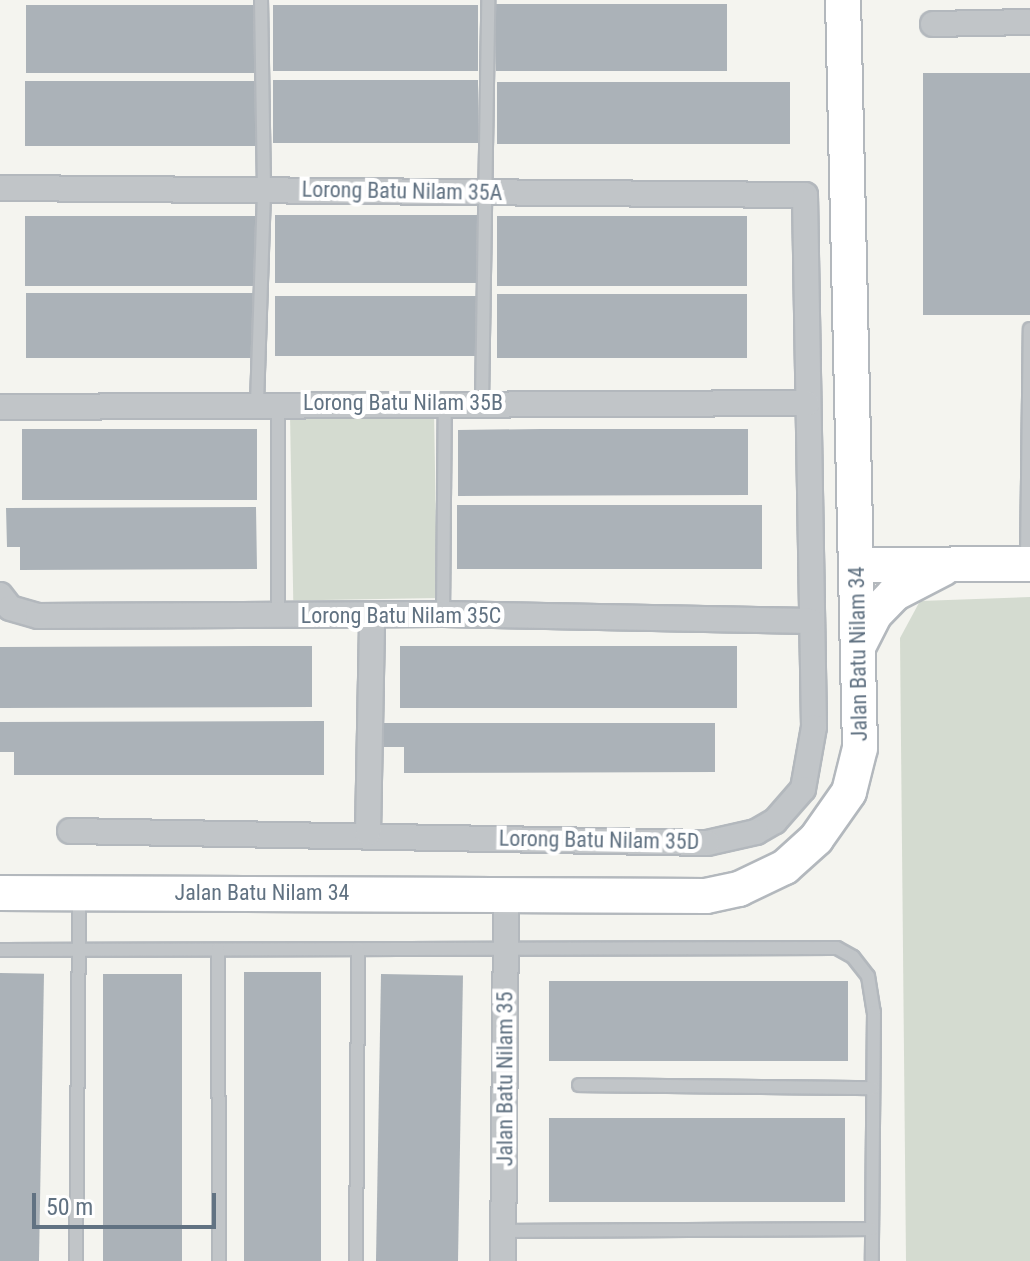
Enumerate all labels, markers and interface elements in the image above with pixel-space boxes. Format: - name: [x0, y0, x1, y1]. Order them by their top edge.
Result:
- street label: Lorong Batu Nilam 35A: [301, 176, 503, 206]
- street label: Lorong Batu Nilam 35B: [303, 390, 503, 416]
- street label: Jalan Batu Nilam 34: [843, 566, 873, 742]
- street label: Lorong Batu Nilam 35C: [301, 603, 501, 629]
- street label: Lorong Batu Nilam 35D: [499, 825, 699, 855]
- street label: Jalan Batu Nilam 34: [175, 880, 349, 906]
- street label: Jalan Batu Nilam 35: [492, 992, 518, 1166]
- scale bar: [36, 1177, 220, 1227]
- text: 50 m: [46, 1193, 93, 1221]

